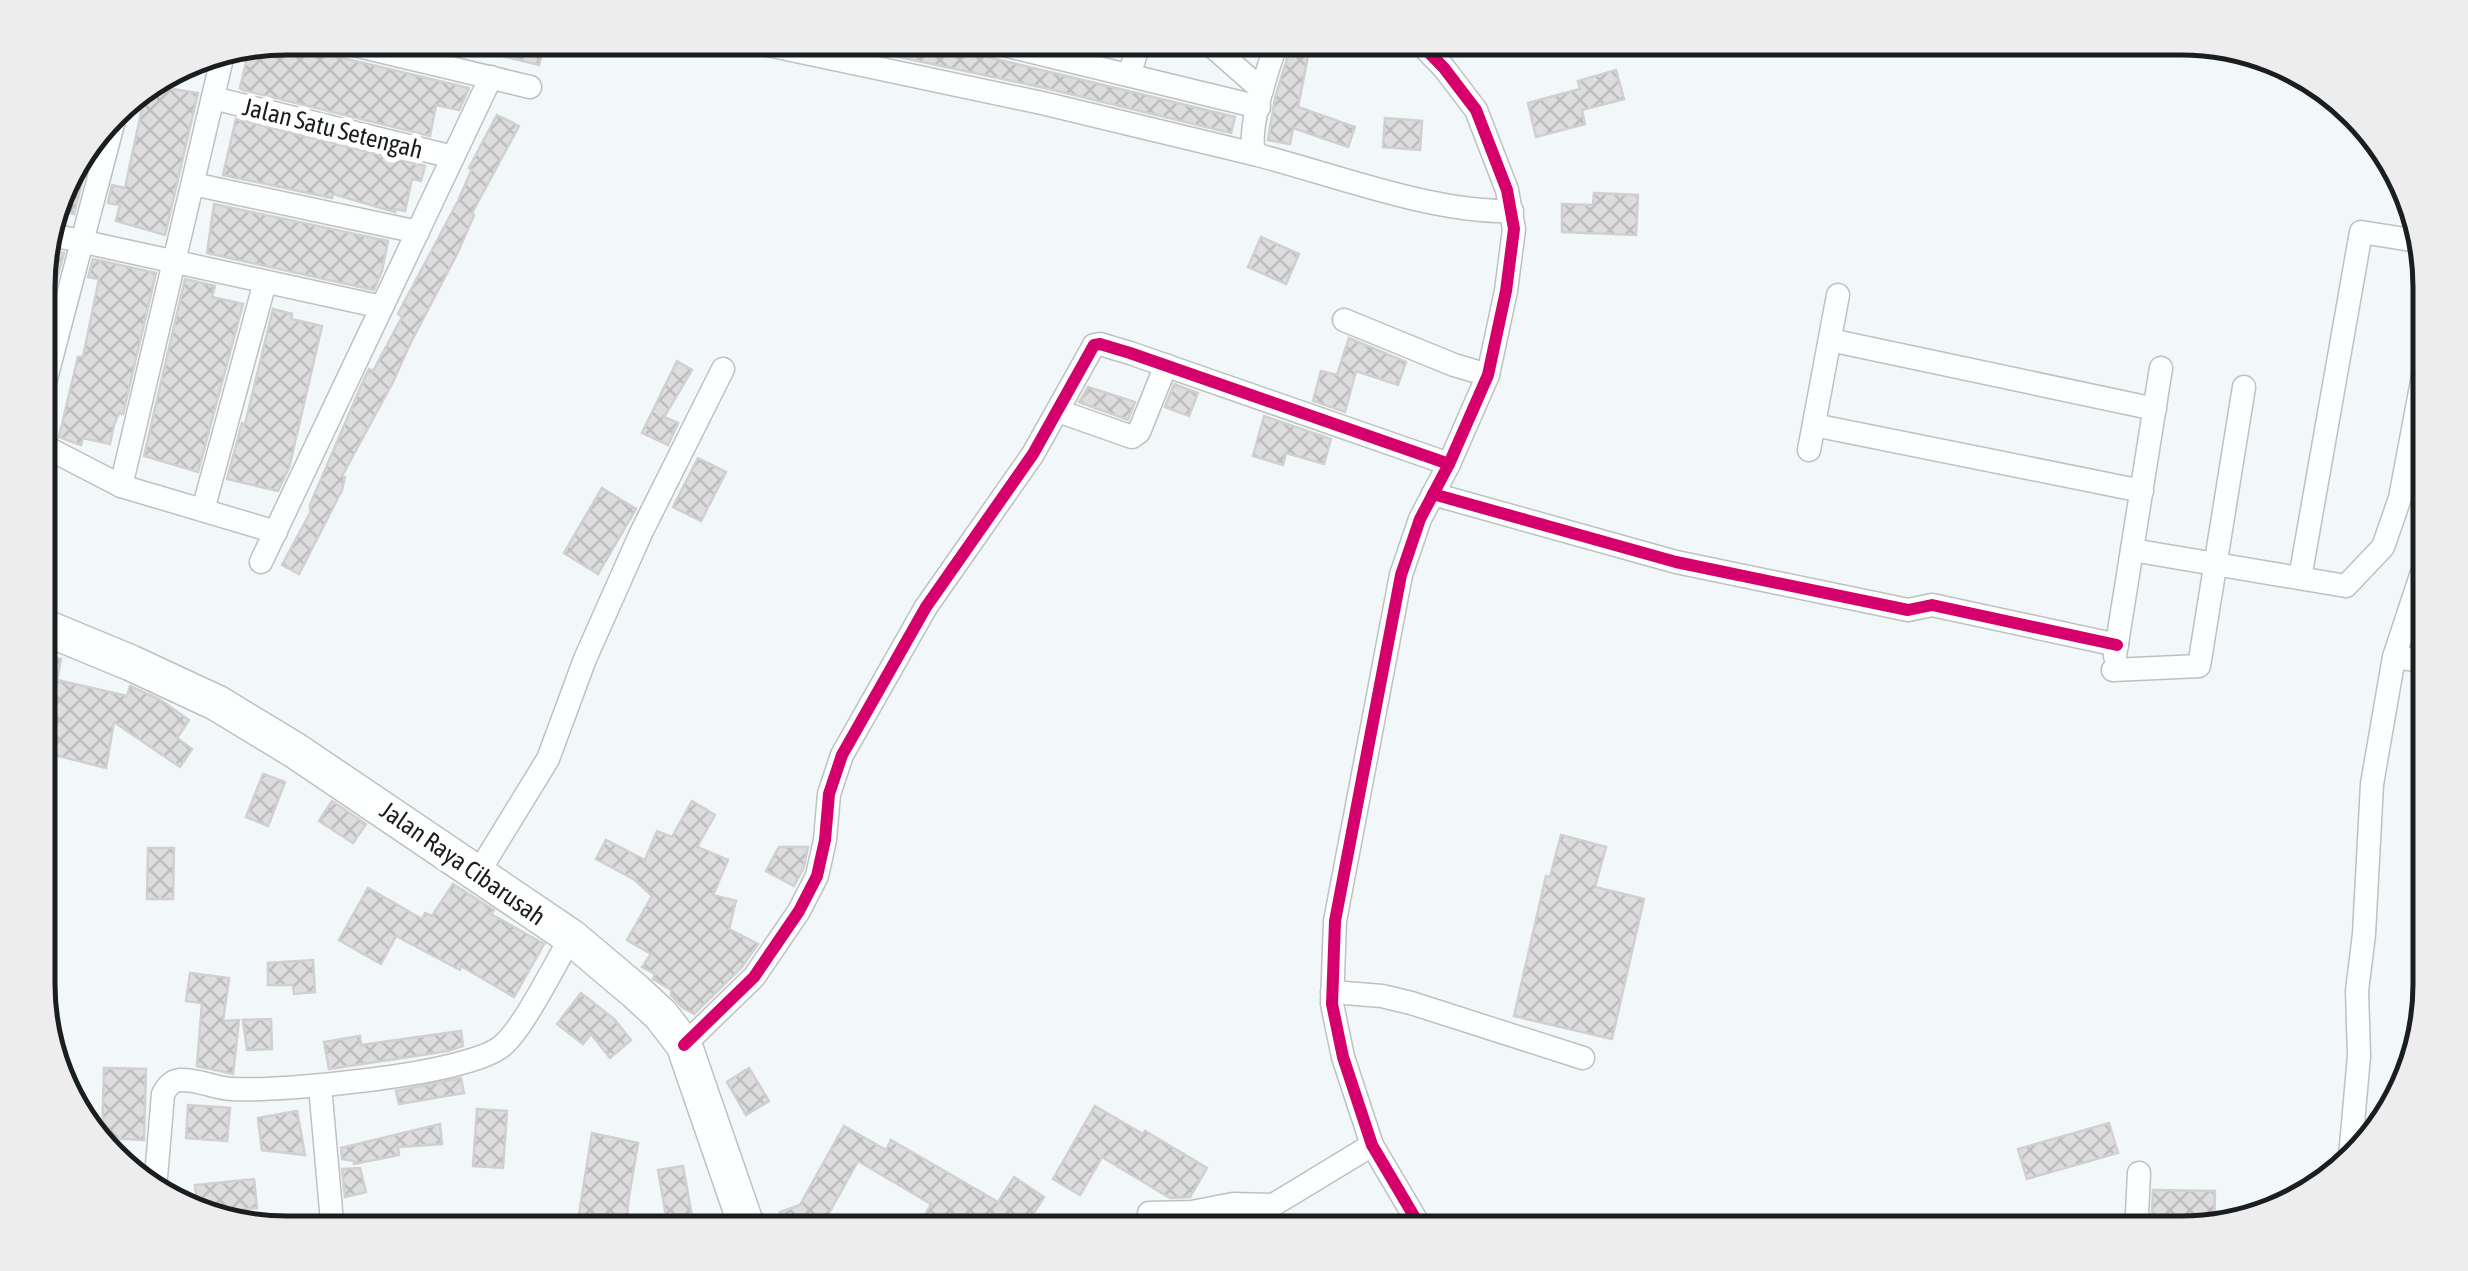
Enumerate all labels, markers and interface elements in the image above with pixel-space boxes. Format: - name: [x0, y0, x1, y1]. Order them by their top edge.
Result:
- street label: Jalan Satu Setengah: [240, 92, 426, 164]
- street label: Jalan Raya Cibarusah: [375, 796, 551, 930]

